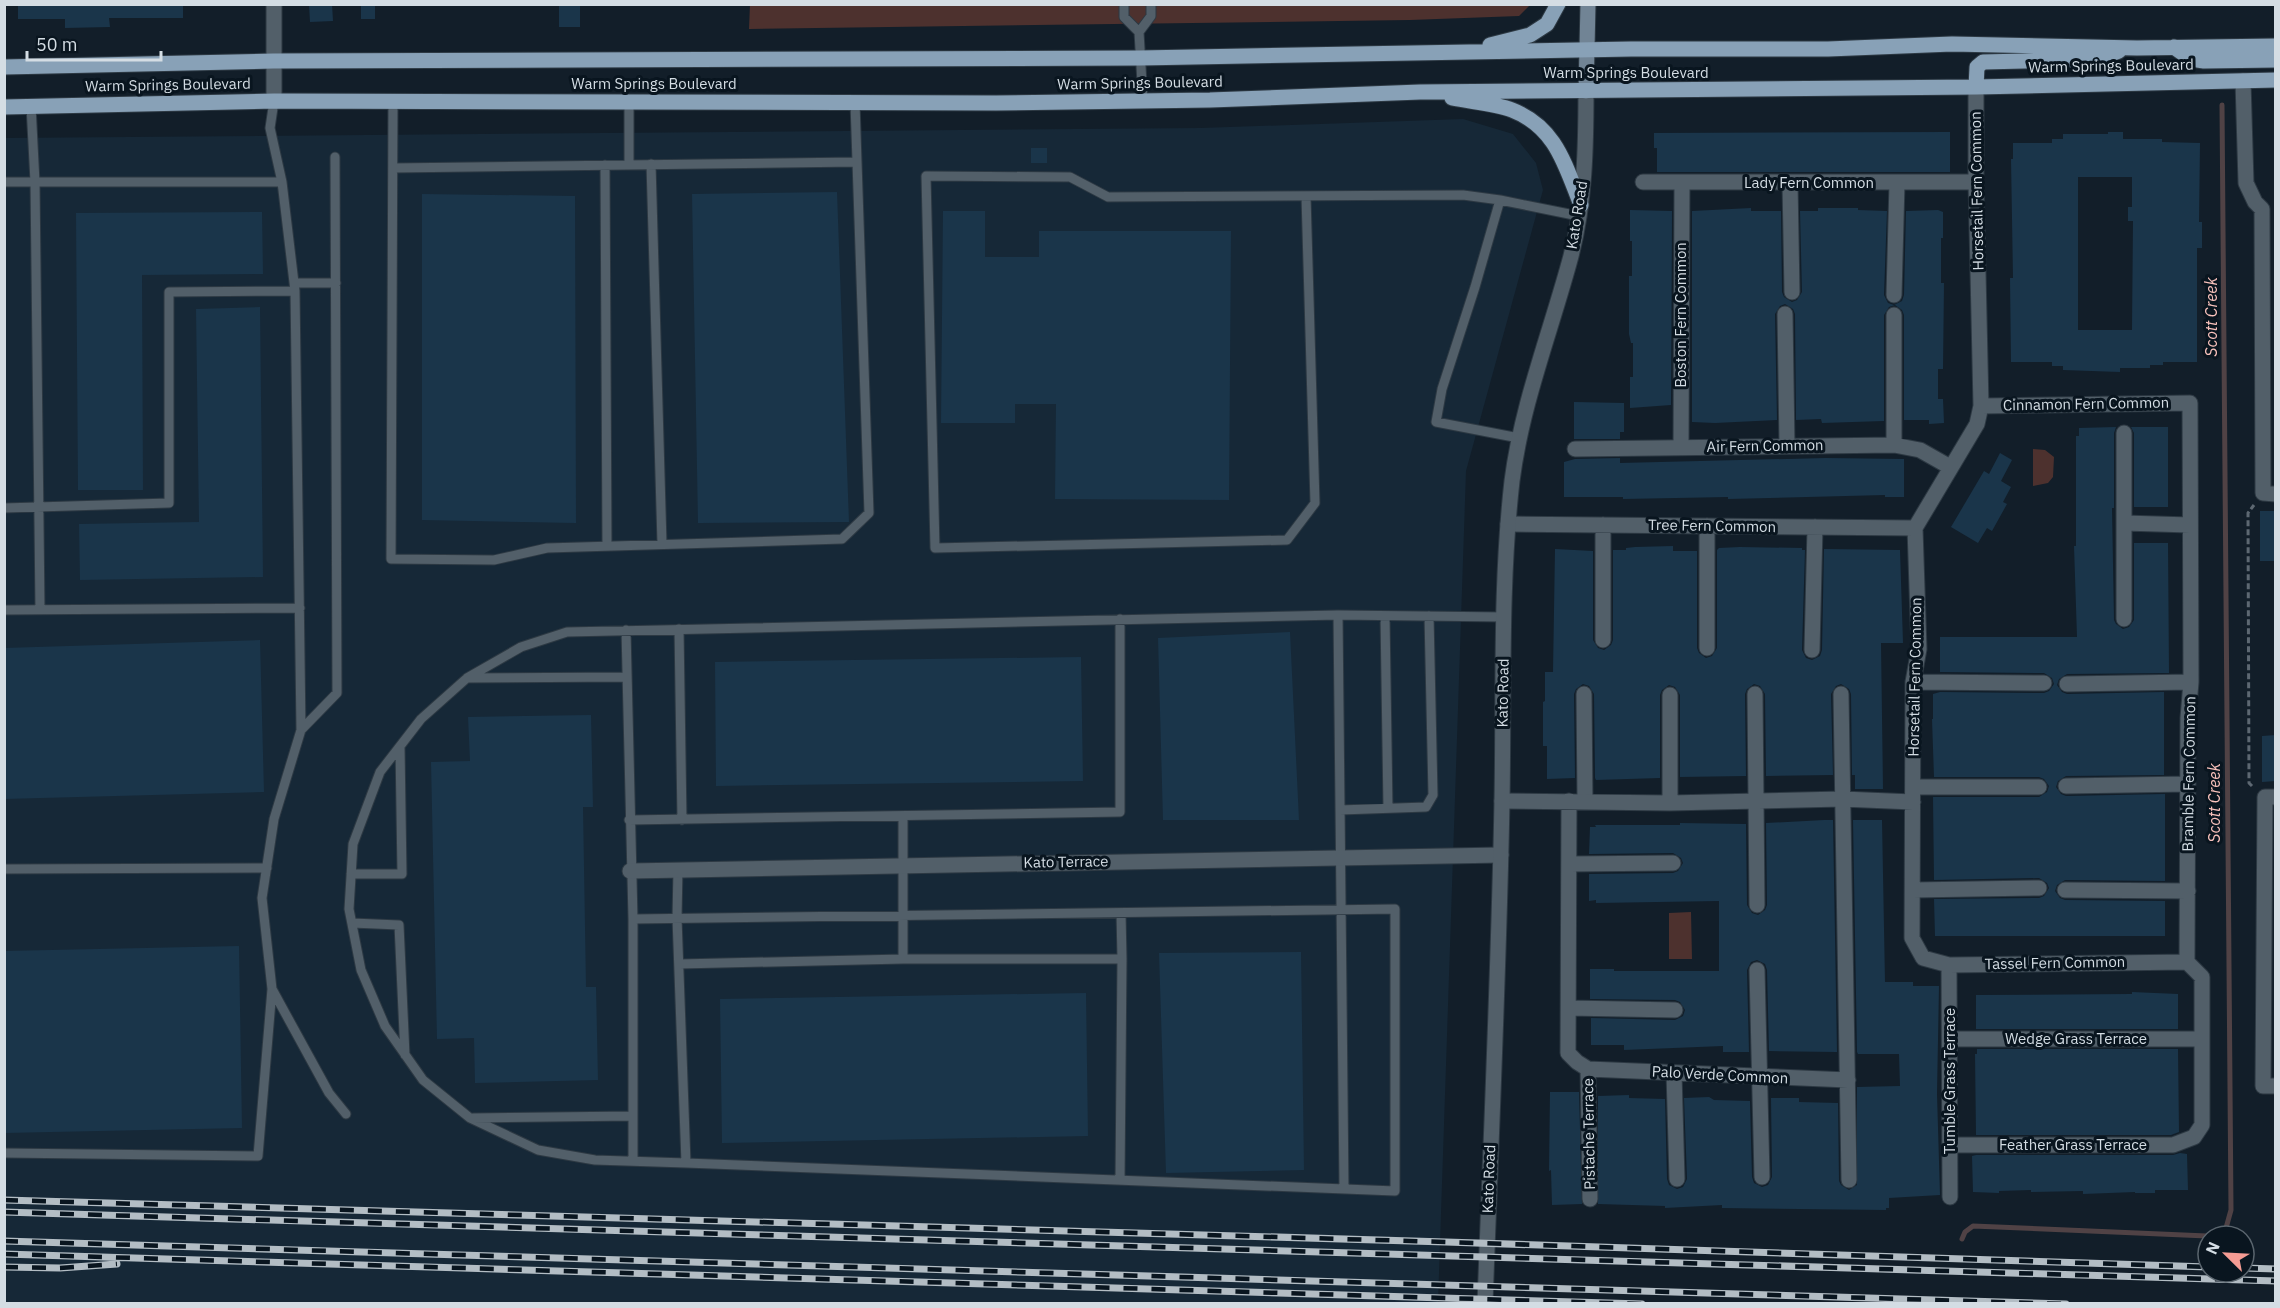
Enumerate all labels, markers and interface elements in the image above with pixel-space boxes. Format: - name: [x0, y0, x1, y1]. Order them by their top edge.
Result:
- scale bar: [27, 24, 160, 62]
- text: 50 m: [36, 33, 78, 56]
- street label: Warm Springs Boulevard: [2028, 55, 2194, 76]
- street label: Warm Springs Boulevard: [1543, 63, 1709, 82]
- street label: Warm Springs Boulevard: [1057, 72, 1223, 93]
- street label: Warm Springs Boulevard: [85, 74, 251, 95]
- street label: Warm Springs Boulevard: [571, 74, 737, 93]
- street label: Horsetail Fern Common: [1966, 111, 1987, 271]
- street label: Lady Fern Common: [1744, 173, 1874, 192]
- street label: Kato Road: [1562, 179, 1591, 250]
- street label: Boston Fern Common: [1671, 242, 1690, 388]
- water label: Scott Creek: [2201, 277, 2221, 357]
- street label: Cinnamon Fern Common: [2003, 393, 2169, 414]
- street label: Air Fern Common: [1706, 435, 1824, 456]
- street label: Tree Fern Common: [1648, 515, 1776, 536]
- street label: Horsetail Fern Common: [1904, 597, 1925, 757]
- street label: Kato Road: [1492, 658, 1513, 728]
- street label: Bramble Fern Common: [2178, 696, 2199, 852]
- water label: Scott Creek: [2204, 763, 2224, 843]
- street label: Kato Terrace: [1023, 851, 1109, 872]
- street label: Tassel Fern Common: [1985, 952, 2125, 973]
- street label: Tumble Grass Terrace: [1940, 1008, 1959, 1154]
- street label: Wedge Grass Terrace: [2005, 1029, 2147, 1048]
- street label: Palo Verde Common: [1651, 1061, 1789, 1088]
- street label: Pistache Terrace: [1578, 1078, 1599, 1190]
- street label: Feather Grass Terrace: [1999, 1135, 2147, 1154]
- street label: Kato Road: [1478, 1144, 1499, 1214]
- north arrow: [2196, 1224, 2256, 1284]
- text: N: [2201, 1239, 2224, 1257]

